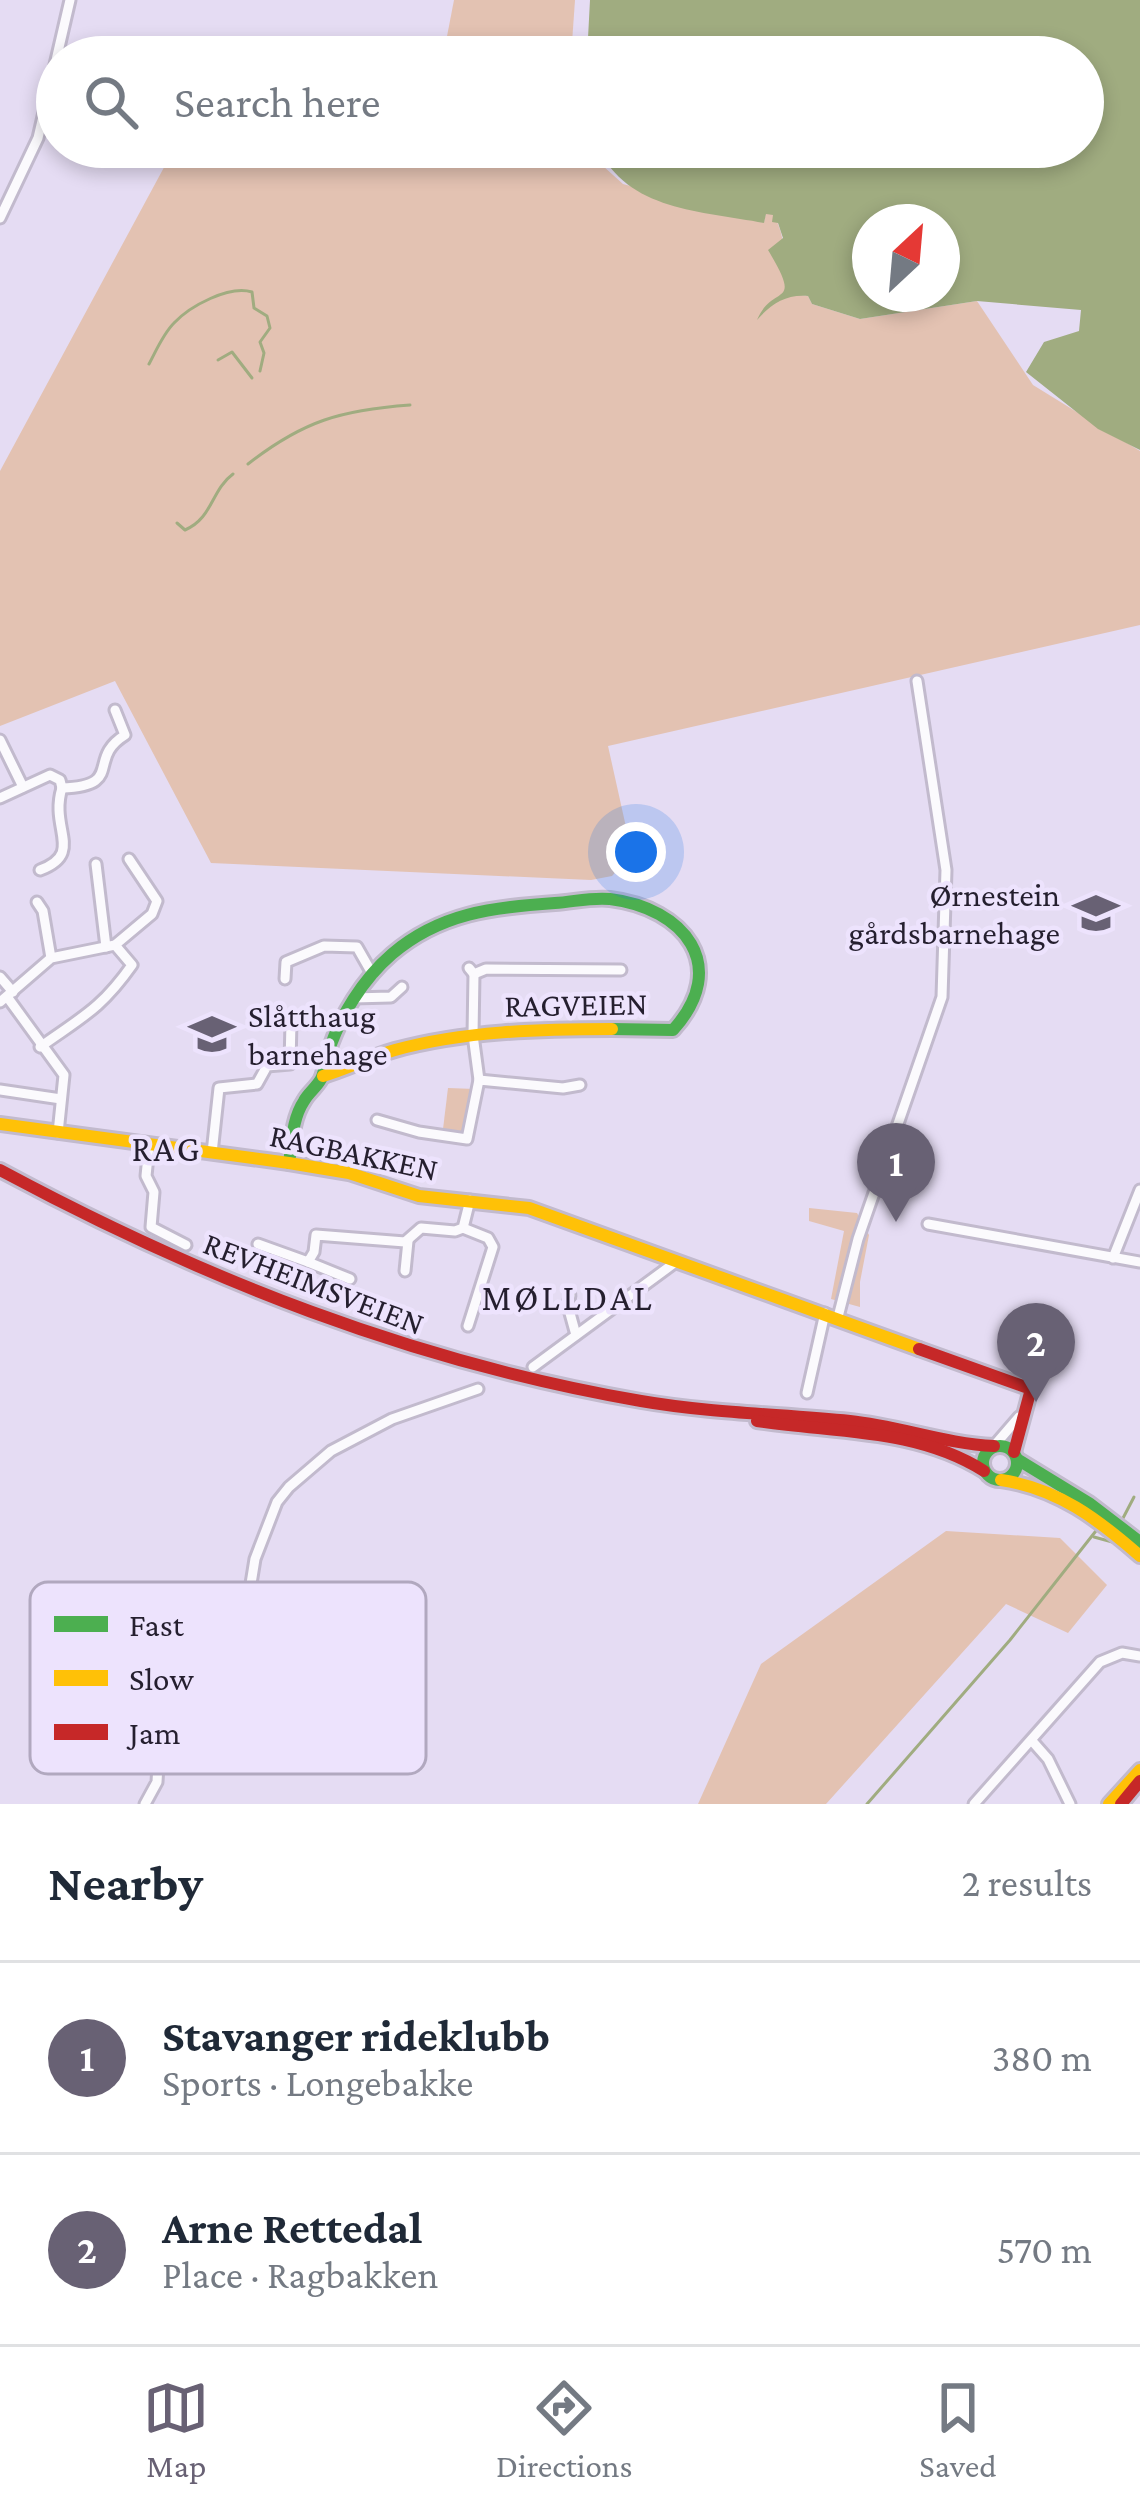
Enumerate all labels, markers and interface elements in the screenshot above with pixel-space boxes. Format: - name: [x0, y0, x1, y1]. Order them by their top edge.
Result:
- search box: [36, 36, 1104, 168]
- icon: search: [78, 69, 144, 135]
- text: Search here: [174, 77, 381, 127]
- north arrow: [852, 204, 960, 312]
- your location: [606, 822, 666, 882]
- place label: Ørnestein gårdsbarnehage: [848, 876, 1060, 951]
- school or university icon: Ørnestein gårdsbarnehage: [1071, 888, 1121, 938]
- street label: RAGVEIEN: [504, 984, 648, 1024]
- place label: Slåtthaug barnehage: [248, 997, 387, 1072]
- school or university icon: Slåtthaug barnehage: [187, 1009, 237, 1059]
- street label: RAGBAKKEN: [267, 1116, 441, 1188]
- pin: 1: [857, 1123, 935, 1222]
- district label: RAG: [132, 1129, 202, 1169]
- street label: REVHEIMSVEIEN: [199, 1224, 429, 1342]
- district label: MØLLDAL: [481, 1278, 655, 1318]
- pin: 2: [997, 1303, 1075, 1402]
- legend: [30, 1582, 426, 1774]
- text: Fast: [129, 1606, 185, 1643]
- text: Slow: [129, 1660, 194, 1697]
- text: Jam: [126, 1714, 181, 1751]
- text: Nearby: [48, 1854, 203, 1911]
- text: 2 results: [962, 1861, 1092, 1904]
- text: Stavanger rideklubb: [162, 2011, 550, 2061]
- text: 1: [80, 2036, 94, 2079]
- text: 380 m: [992, 2036, 1092, 2079]
- text: Sports · Longebakke: [162, 2061, 473, 2104]
- text: Arne Rettedal: [162, 2203, 422, 2253]
- text: 2: [77, 2228, 97, 2271]
- text: 570 m: [997, 2228, 1092, 2271]
- text: Place · Ragbakken: [162, 2253, 438, 2296]
- tab: Map: [143, 2375, 209, 2484]
- tab: Directions: [496, 2375, 633, 2484]
- tab: Saved: [919, 2375, 997, 2484]

